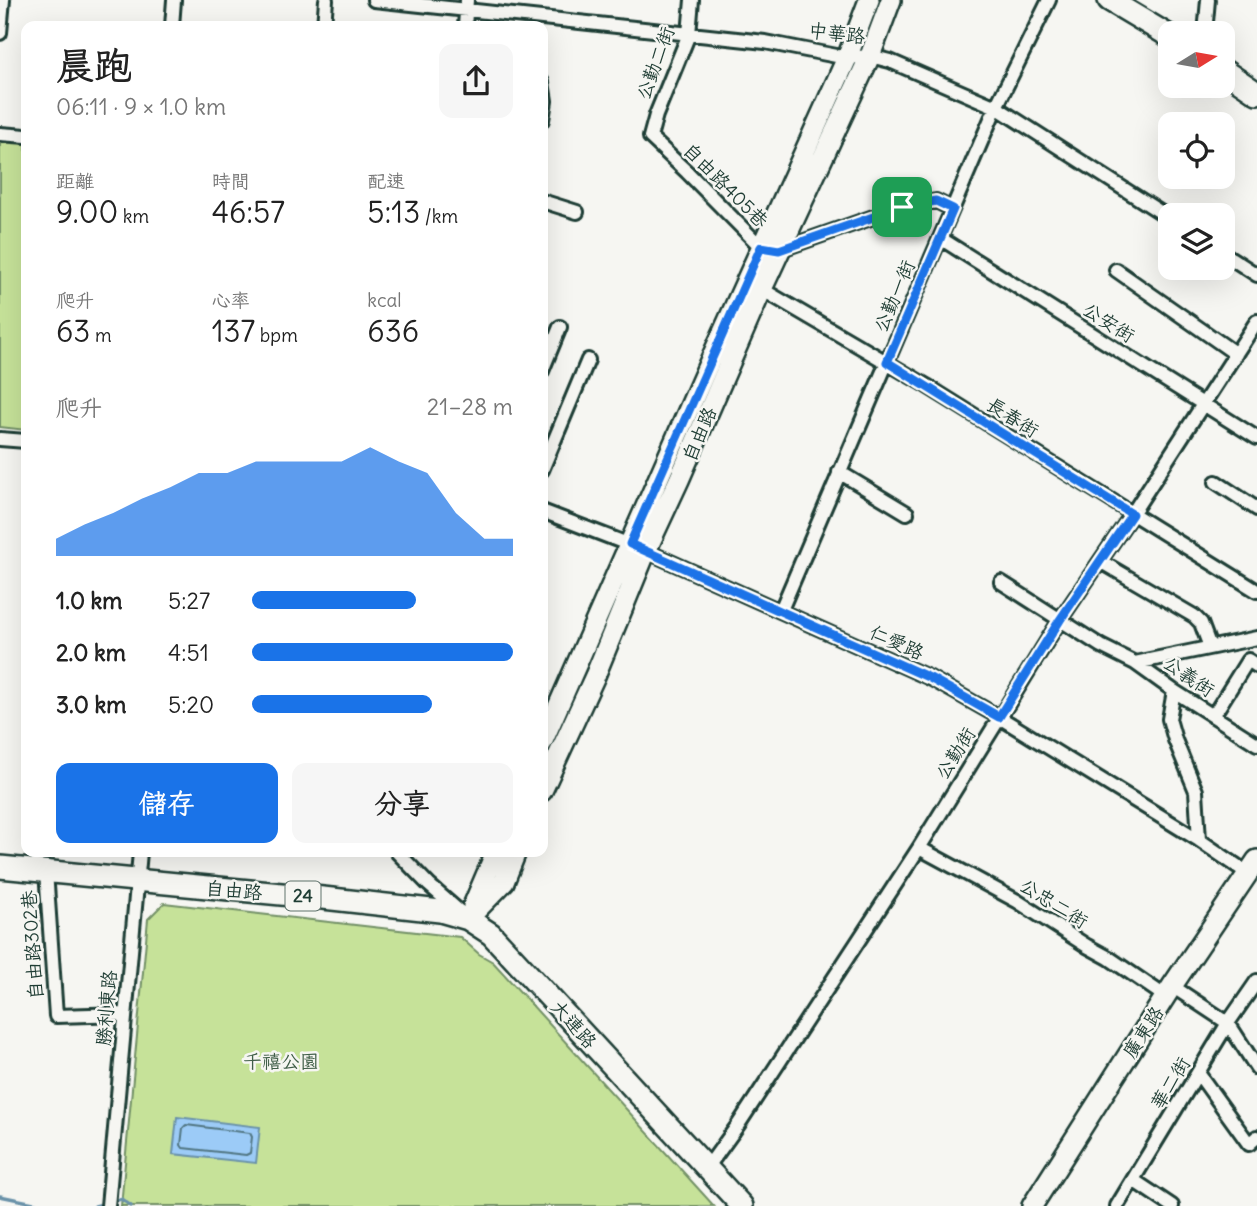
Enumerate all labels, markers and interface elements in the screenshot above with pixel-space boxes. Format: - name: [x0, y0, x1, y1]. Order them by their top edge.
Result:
- street label: 中華路: [807, 18, 867, 48]
- north arrow: [1158, 21, 1236, 98]
- map controls: [1158, 21, 1235, 280]
- street label: 公勤二街: [631, 23, 679, 103]
- text: 晨跑: [56, 42, 132, 89]
- button: share: [439, 44, 513, 118]
- text: 06:11 · 9 × 1.0 km: [56, 92, 226, 121]
- button: locate: [1158, 112, 1235, 189]
- street label: 自由路405巷: [678, 137, 774, 233]
- text: 距離: [56, 169, 94, 193]
- text: 時間: [212, 169, 250, 193]
- text: 配速: [367, 169, 405, 193]
- pin: [872, 177, 932, 237]
- icon: arrive: [883, 188, 921, 226]
- text: 9.00: [56, 193, 118, 231]
- text: 46:57: [212, 193, 285, 231]
- text: 5:13: [367, 193, 420, 231]
- button: layers: [1158, 203, 1235, 280]
- text: km: [118, 204, 149, 228]
- text: /km: [420, 204, 458, 228]
- street label: 公勤一街: [868, 256, 920, 336]
- text: 爬升: [56, 288, 94, 312]
- text: 心率: [212, 288, 250, 312]
- text: kcal: [367, 288, 402, 312]
- street label: 公安街: [1078, 297, 1140, 347]
- text: 63: [56, 312, 90, 350]
- text: 137: [212, 312, 255, 350]
- text: 636: [367, 312, 419, 350]
- text: m: [90, 323, 112, 347]
- text: bpm: [255, 323, 298, 347]
- text: 21–28 m: [427, 392, 513, 421]
- street label: 長春街: [982, 392, 1044, 442]
- text: 爬升: [56, 393, 102, 422]
- street label: 自由路: [677, 403, 721, 465]
- text: 1.0 km: [56, 586, 122, 615]
- text: 5:27: [168, 586, 210, 615]
- street label: 仁愛路: [866, 619, 928, 665]
- text: 2.0 km: [56, 638, 126, 667]
- text: 4:51: [168, 638, 209, 667]
- street label: 公義街: [1159, 650, 1219, 702]
- text: 3.0 km: [56, 690, 126, 719]
- text: 5:20: [168, 690, 214, 719]
- street label: 公勤街: [930, 722, 980, 784]
- button: 儲存: [56, 763, 278, 843]
- button: 分享: [292, 763, 513, 843]
- street label: 公忠二街: [1015, 873, 1093, 933]
- street label: 自由路: [205, 876, 263, 904]
- road number: 24: [286, 882, 320, 911]
- street label: 自由路302巷: [16, 889, 48, 1001]
- street label: 勝利東路: [91, 969, 121, 1047]
- street label: 大連路: [546, 995, 602, 1053]
- street label: 廣東路: [1117, 1002, 1169, 1062]
- park label: 千禧公園: [243, 1049, 319, 1073]
- street label: 華二街: [1145, 1052, 1195, 1114]

